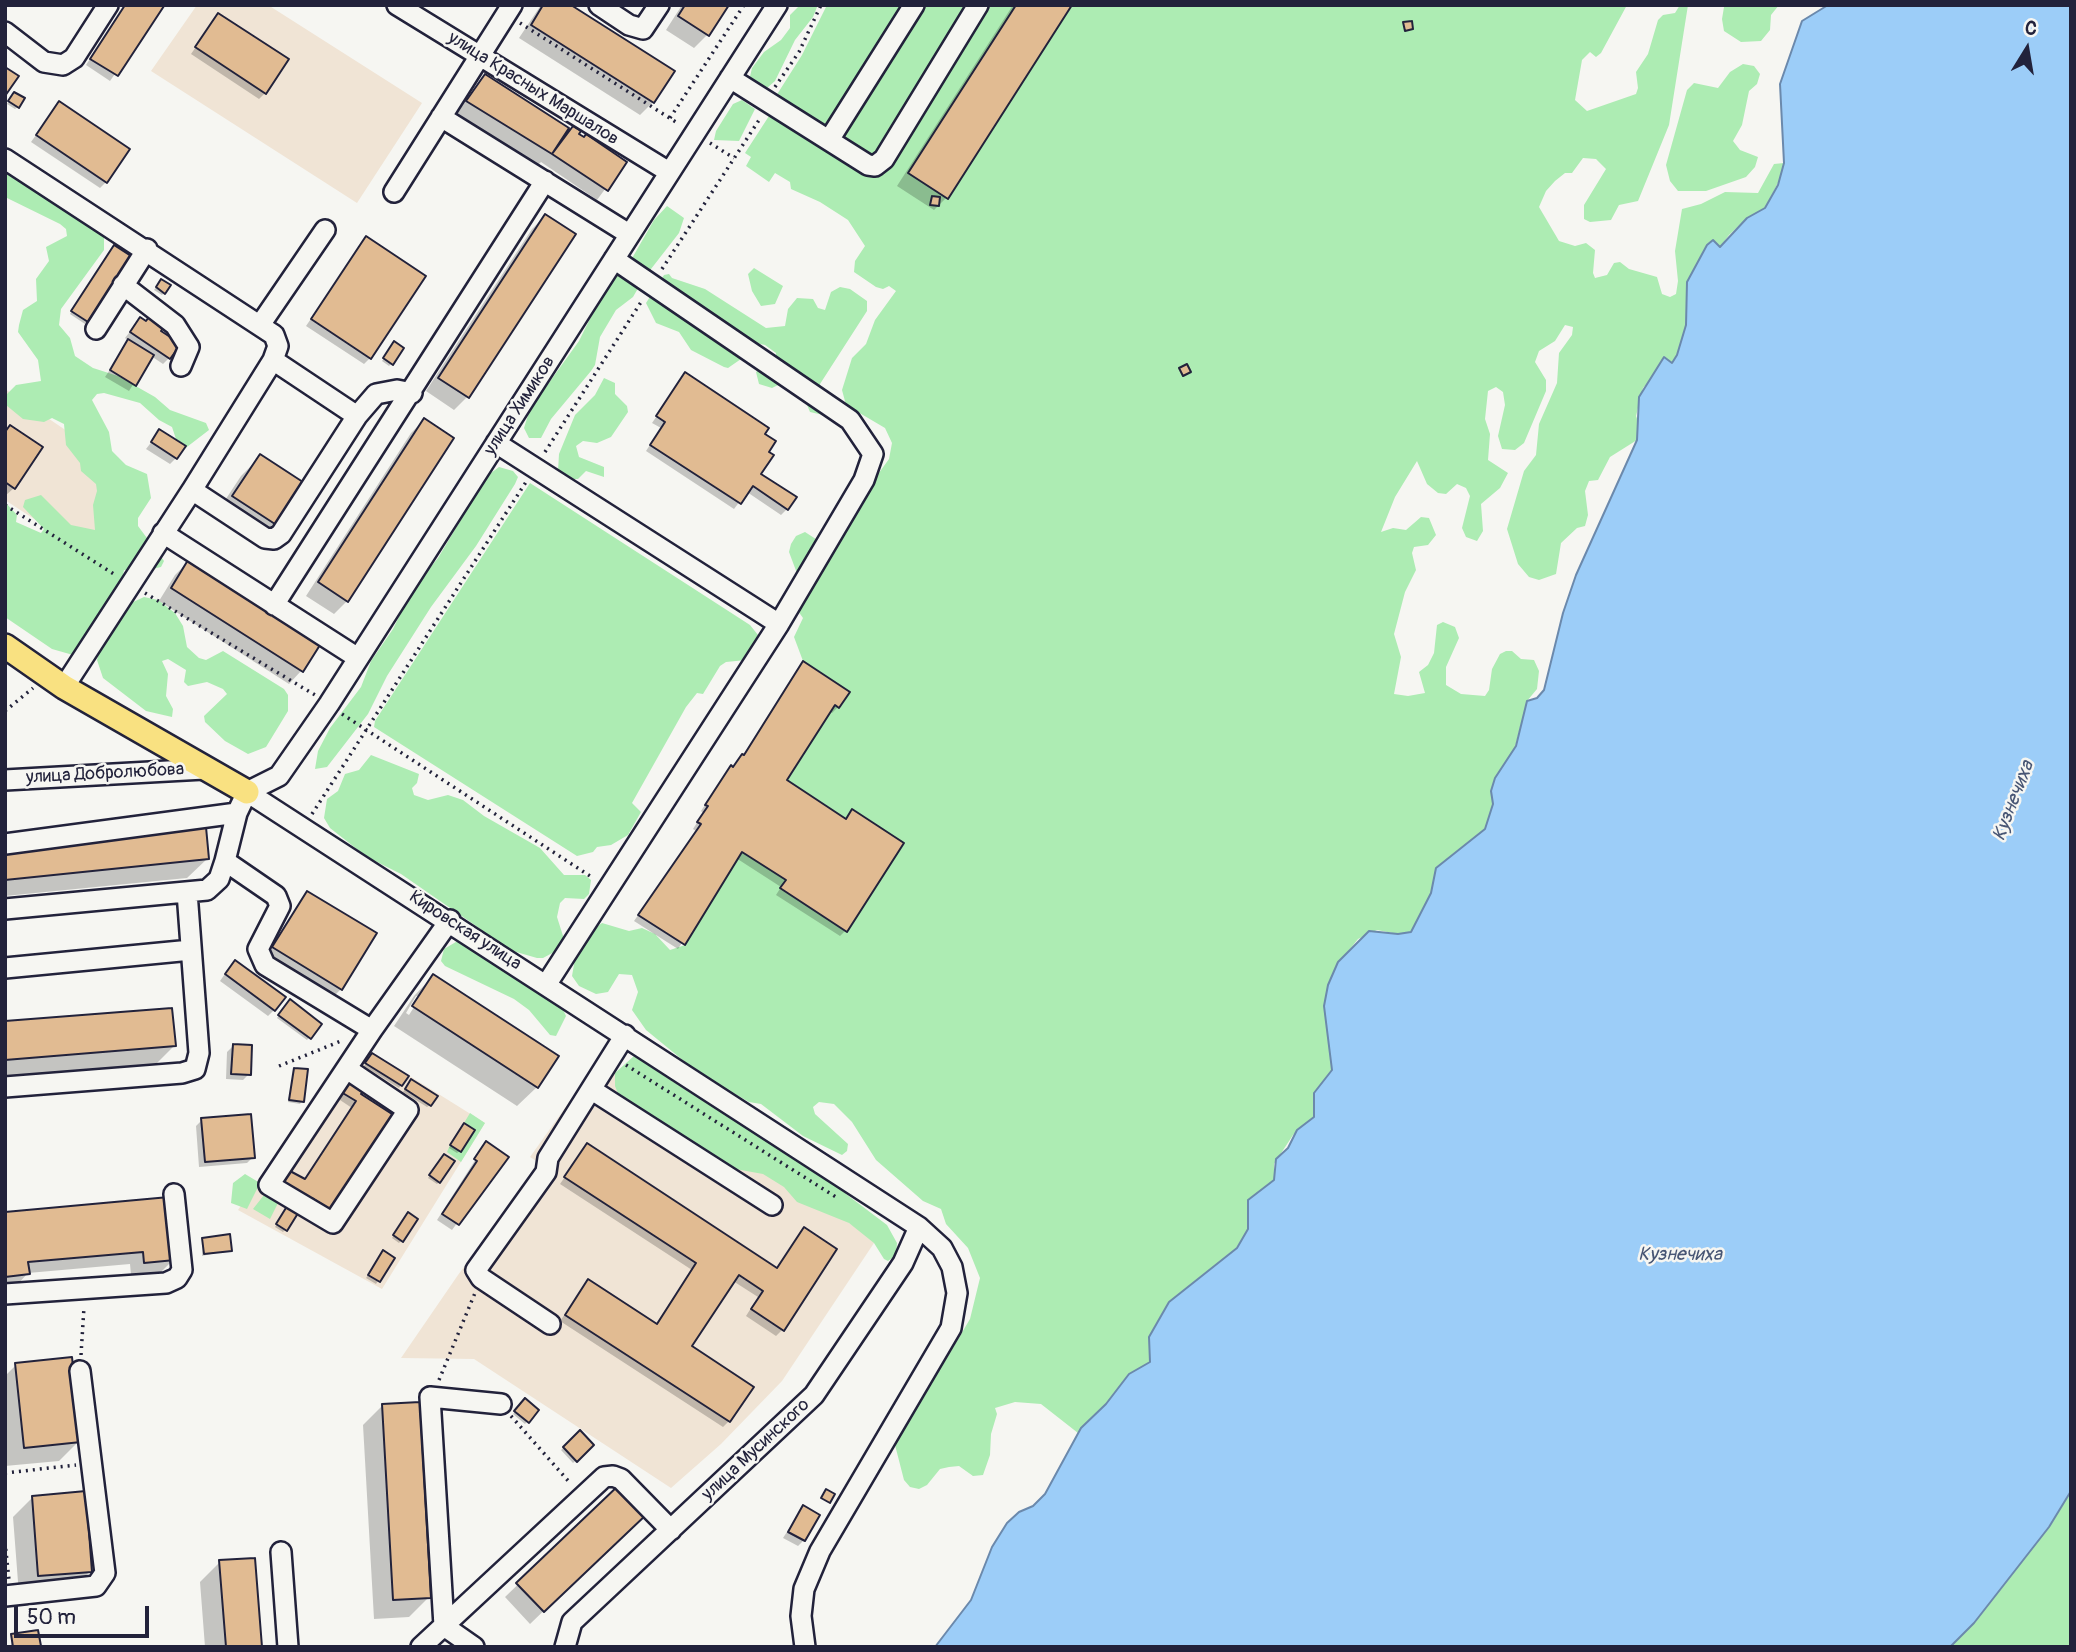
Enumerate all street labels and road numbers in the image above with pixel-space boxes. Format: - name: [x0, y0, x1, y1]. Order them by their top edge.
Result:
- street label: улица Красных Маршалов: [444, 28, 622, 150]
- street label: улица Химиков: [480, 352, 560, 460]
- street label: улица Добролюбова: [25, 759, 185, 789]
- street label: Кировская улица: [405, 887, 525, 975]
- street label: улица Мусинского: [698, 1395, 814, 1505]

